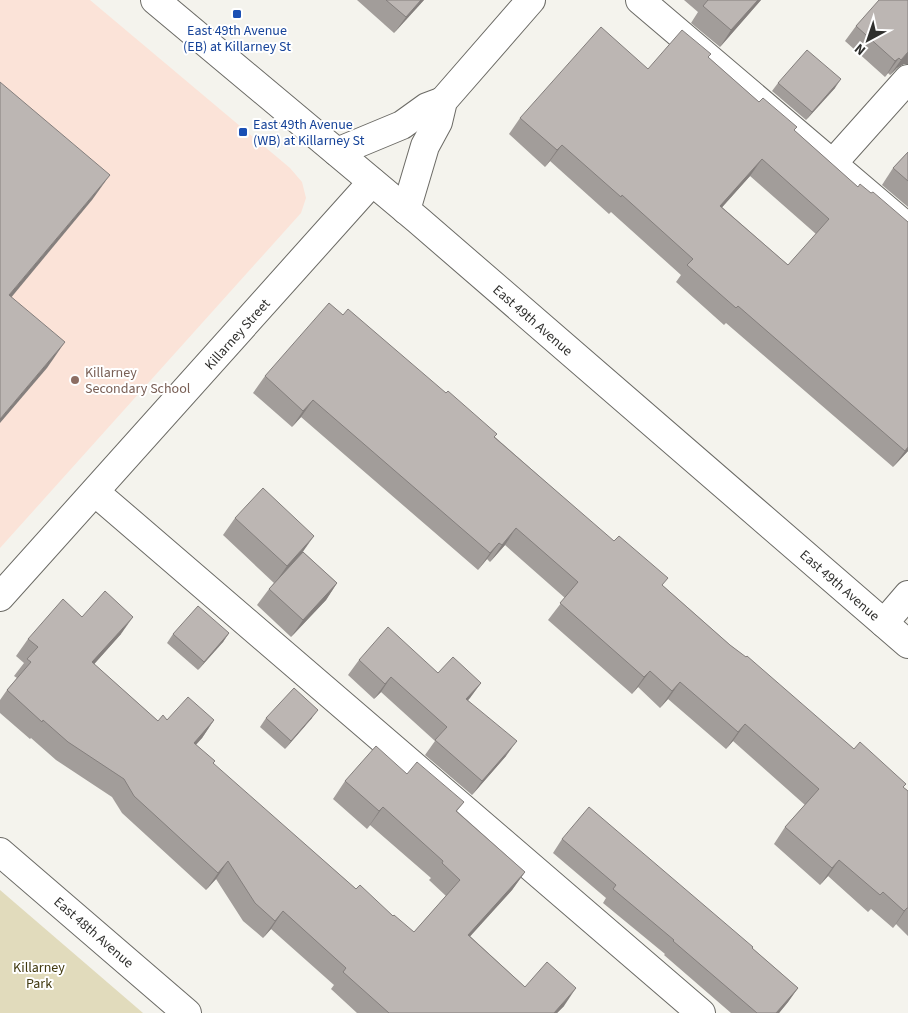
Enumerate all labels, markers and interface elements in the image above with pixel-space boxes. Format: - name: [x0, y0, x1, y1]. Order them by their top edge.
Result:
- marker: East 49th Avenue (EB) at Killarney St: [231, 8, 243, 20]
- north arrow: [843, 15, 893, 65]
- place label: East 49th Avenue (EB) at Killarney St: [183, 21, 291, 57]
- text: N: [850, 39, 870, 60]
- place label: East 49th Avenue (WB) at Killarney St: [253, 115, 365, 151]
- marker: East 49th Avenue (WB) at Killarney St: [237, 126, 249, 138]
- street label: East 49th Avenue: [488, 280, 577, 361]
- street label: Killarney Street: [200, 294, 275, 375]
- place label: Killarney Secondary School: [85, 363, 191, 399]
- marker: Killarney Secondary School: [69, 374, 81, 386]
- street label: East 49th Avenue: [795, 545, 884, 626]
- street label: East 48th Avenue: [49, 892, 138, 973]
- park label: Killarney Park: [13, 958, 65, 994]

